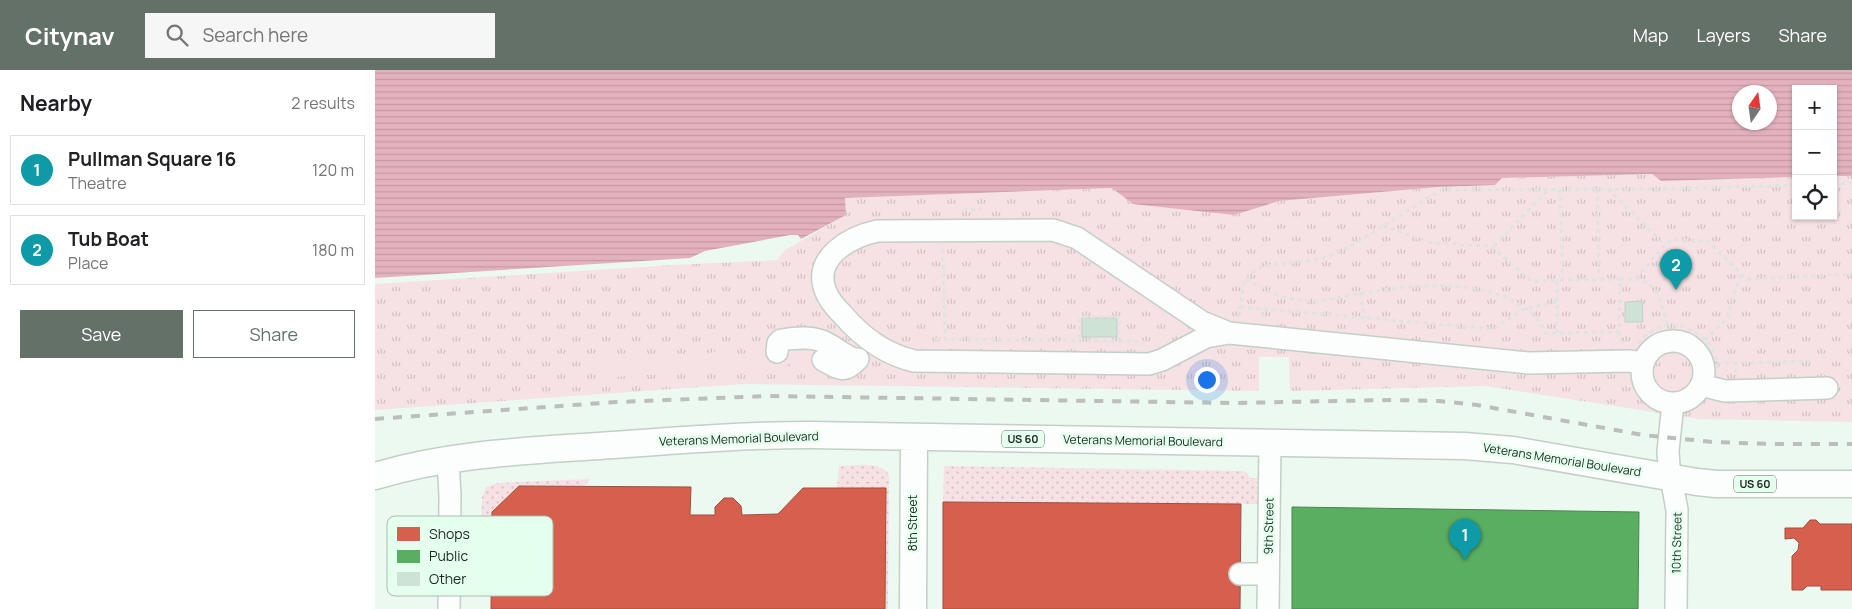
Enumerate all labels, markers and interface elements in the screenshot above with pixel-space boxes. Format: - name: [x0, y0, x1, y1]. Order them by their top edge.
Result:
- search box: [145, 13, 495, 58]
- text: Citynav: [25, 19, 115, 52]
- icon: search: [163, 21, 191, 49]
- text: Search here: [203, 22, 308, 48]
- text: Map: [1633, 23, 1668, 47]
- text: Layers: [1696, 23, 1750, 47]
- text: Share: [1778, 23, 1827, 47]
- north arrow: [1732, 85, 1777, 130]
- map controls: [1792, 85, 1837, 220]
- button: +: [1792, 85, 1837, 130]
- text: Nearby: [20, 89, 92, 117]
- text: 2 results: [291, 92, 355, 114]
- button: −: [1792, 130, 1837, 175]
- text: Pullman Square 16: [68, 146, 236, 172]
- text: 1: [33, 159, 41, 181]
- text: 120 m: [312, 159, 354, 181]
- text: Theatre: [68, 172, 127, 194]
- button: locate: [1792, 175, 1837, 220]
- text: Tub Boat: [68, 226, 149, 252]
- text: 2: [32, 239, 42, 261]
- text: 180 m: [312, 239, 354, 261]
- pin: 2: [1660, 249, 1692, 290]
- text: Place: [68, 252, 108, 274]
- button: Save: [20, 310, 183, 358]
- button: Share: [193, 310, 355, 358]
- your location: [1194, 367, 1220, 393]
- street label: Veterans Memorial Boulevard: [659, 427, 819, 450]
- road number: US 60: [1002, 430, 1044, 448]
- street label: Veterans Memorial Boulevard: [1063, 431, 1223, 450]
- street label: Veterans Memorial Boulevard: [1482, 439, 1642, 480]
- road number: US 60: [1734, 476, 1776, 492]
- street label: 8th Street: [904, 495, 921, 551]
- street label: 9th Street: [1260, 497, 1277, 555]
- street label: 10th Street: [1667, 512, 1686, 574]
- legend: [387, 516, 553, 596]
- pin: 1: [1449, 519, 1481, 560]
- text: Shops: [429, 524, 470, 543]
- text: Public: [429, 546, 469, 565]
- text: Other: [429, 569, 466, 588]

